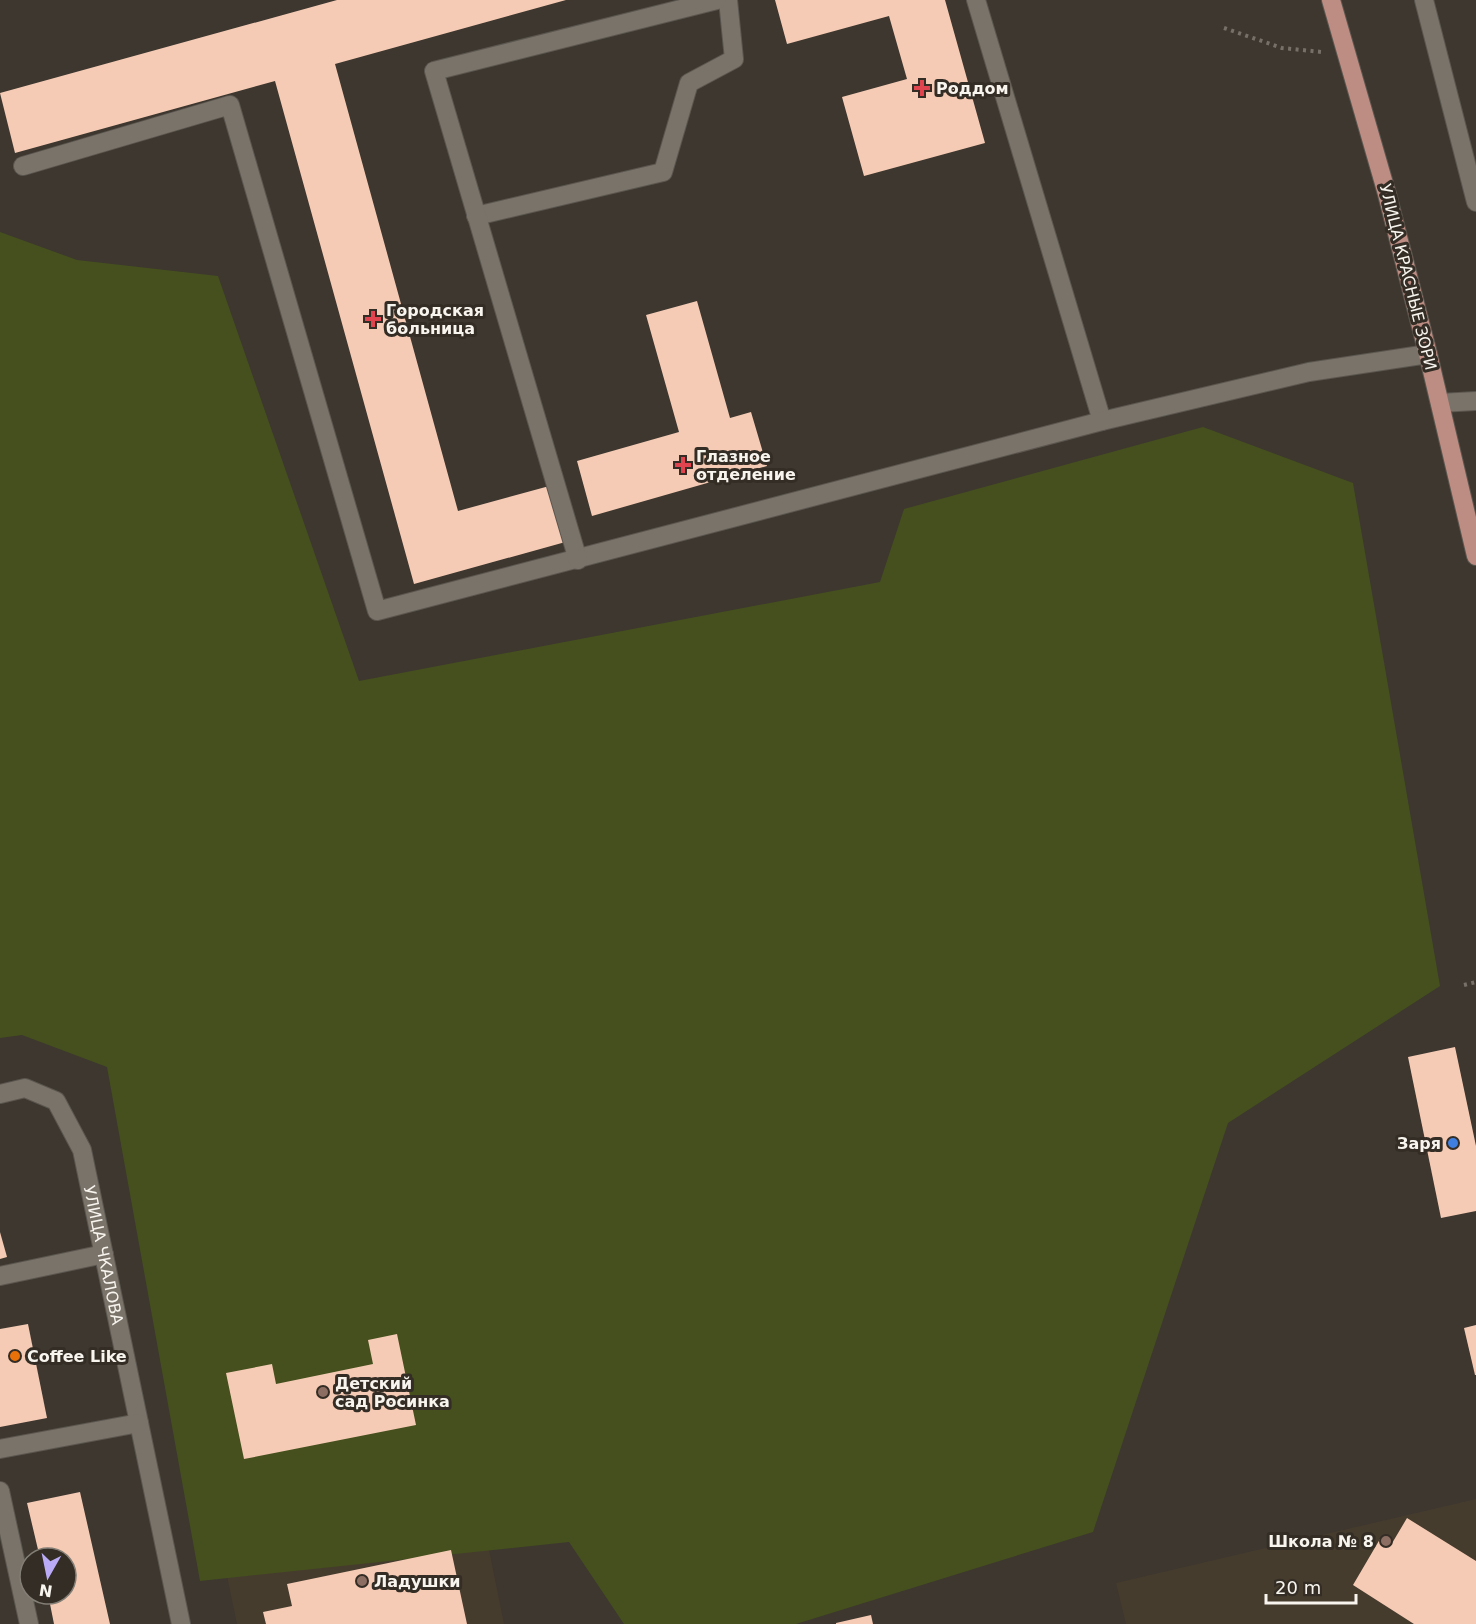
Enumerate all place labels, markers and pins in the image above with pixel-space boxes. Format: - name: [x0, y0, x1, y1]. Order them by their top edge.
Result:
- marker: Роддом: [913, 79, 931, 97]
- place label: Роддом: [936, 79, 1009, 98]
- place label: Городская больница: [386, 301, 484, 338]
- marker: Городская больница: [364, 310, 382, 328]
- place label: Глазное отделение: [696, 447, 796, 484]
- marker: Глазное отделение: [674, 456, 692, 474]
- place label: Заря: [1397, 1134, 1441, 1153]
- marker: Заря: [1446, 1136, 1460, 1150]
- place label: Coffee Like: [27, 1347, 127, 1366]
- marker: Coffee Like: [8, 1349, 22, 1363]
- place label: Детский сад Росинка: [335, 1374, 450, 1411]
- marker: Детский сад Росинка: [316, 1385, 330, 1399]
- place label: Школа № 8: [1268, 1532, 1374, 1551]
- marker: Школа № 8: [1379, 1534, 1393, 1548]
- place label: Ладушки: [374, 1572, 461, 1591]
- marker: Ладушки: [355, 1574, 369, 1588]

